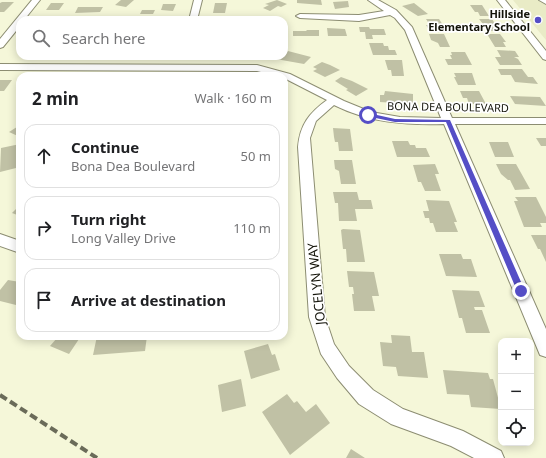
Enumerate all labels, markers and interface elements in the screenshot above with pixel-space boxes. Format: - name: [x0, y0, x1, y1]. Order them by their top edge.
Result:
- place label: Hillside Elementary School: [428, 6, 530, 34]
- marker: Hillside Elementary School: [533, 15, 543, 25]
- search box: [16, 16, 288, 60]
- icon: search: [30, 27, 52, 49]
- text: Search here: [62, 28, 145, 48]
- text: 2 min: [32, 87, 79, 110]
- text: Walk · 160 m: [194, 89, 272, 107]
- street label: BONA DEA BOULEVARD: [387, 98, 509, 115]
- route start: [359, 106, 377, 124]
- text: Continue: [71, 137, 139, 157]
- icon: ahead: [33, 145, 55, 167]
- text: 50 m: [241, 147, 271, 165]
- text: Bona Dea Boulevard: [71, 157, 195, 175]
- text: Turn right: [71, 209, 146, 229]
- icon: right: [33, 217, 55, 239]
- text: 110 m: [233, 219, 271, 237]
- text: Long Valley Drive: [71, 229, 176, 247]
- street label: JOCELYN WAY: [303, 241, 329, 328]
- route end: [512, 282, 530, 300]
- icon: arrive: [33, 289, 55, 311]
- text: Arrive at destination: [71, 290, 226, 310]
- map controls: [498, 338, 534, 446]
- button: +: [498, 338, 534, 374]
- button: −: [498, 374, 534, 410]
- button: locate: [498, 410, 534, 446]

